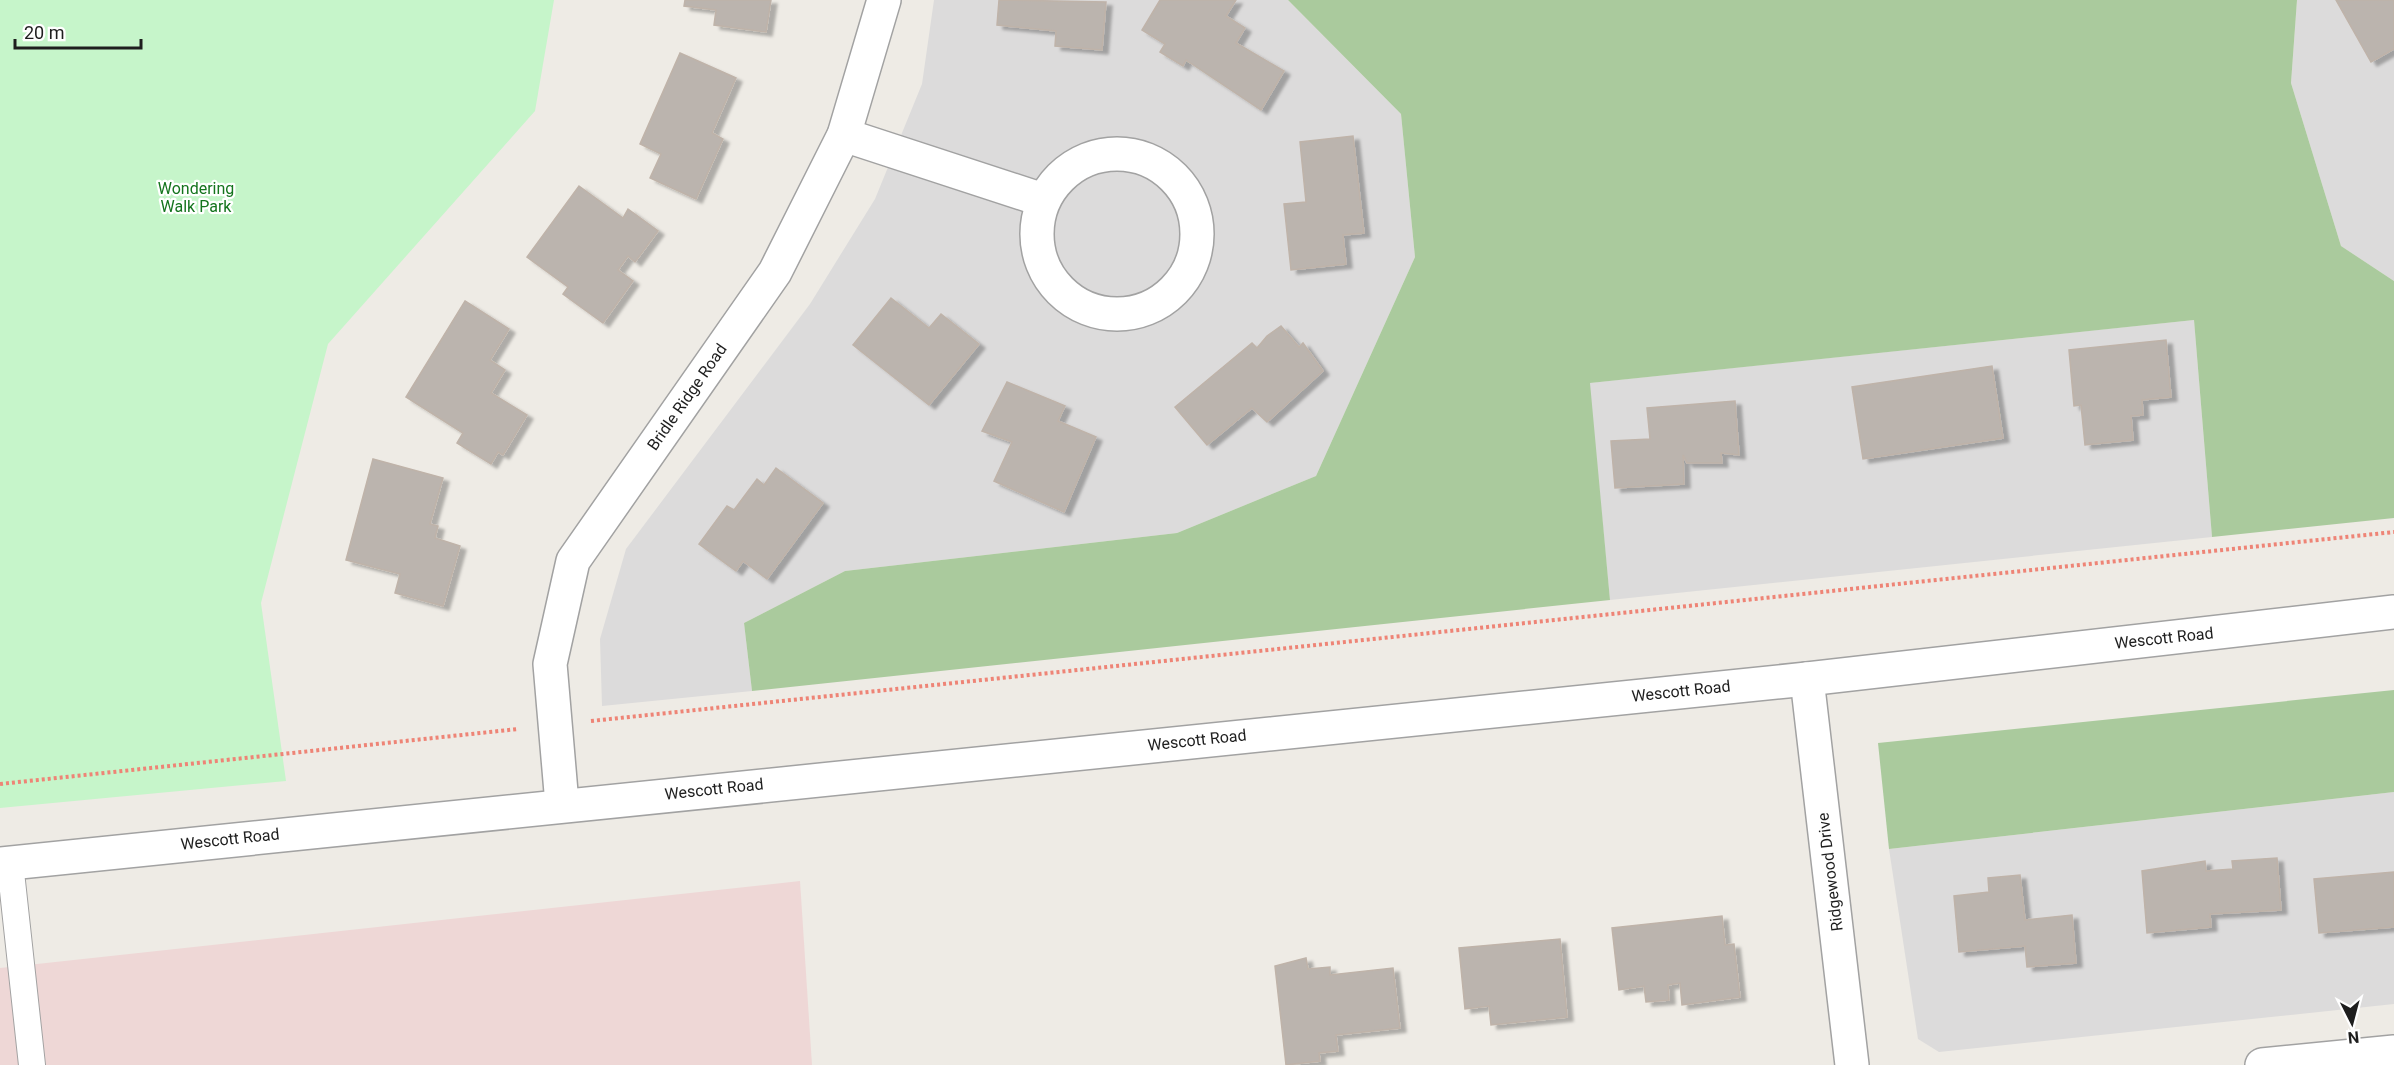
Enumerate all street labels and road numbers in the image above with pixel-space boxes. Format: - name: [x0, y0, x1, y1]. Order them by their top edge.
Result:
- street label: Bridle Ridge Road: [643, 340, 731, 454]
- street label: Wescott Road: [2114, 623, 2214, 653]
- street label: Wescott Road: [1631, 676, 1731, 706]
- street label: Wescott Road: [1147, 725, 1247, 755]
- street label: Wescott Road: [664, 774, 764, 804]
- street label: Ridgewood Drive: [1813, 812, 1847, 932]
- street label: Wescott Road: [180, 824, 280, 854]

